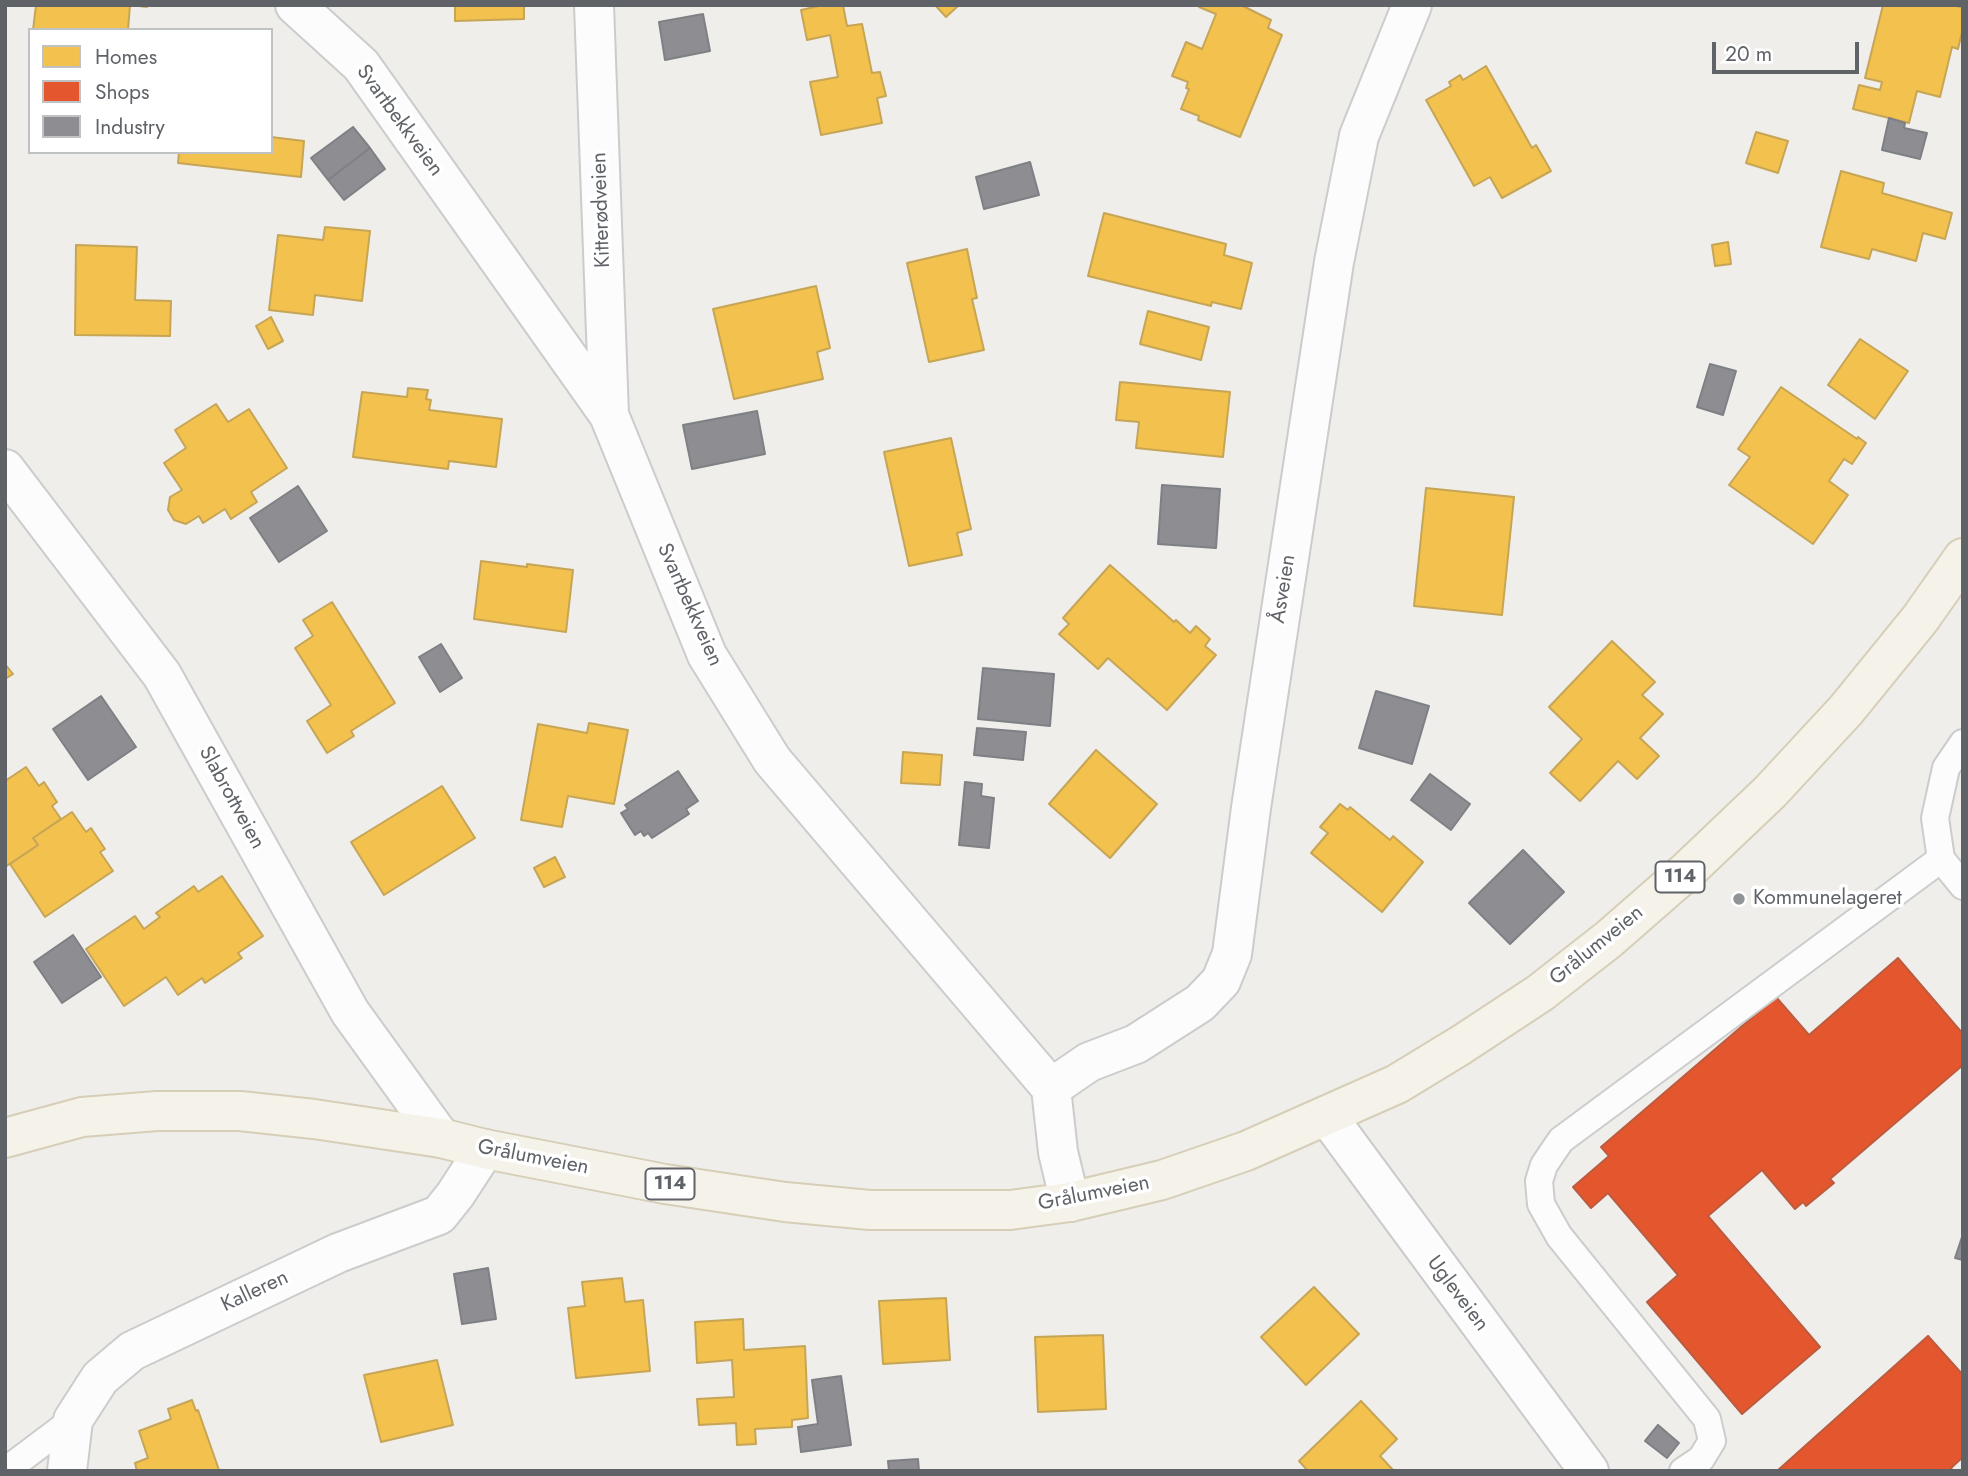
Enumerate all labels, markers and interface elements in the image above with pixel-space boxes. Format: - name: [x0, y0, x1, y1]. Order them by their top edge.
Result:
- legend: [28, 28, 273, 154]
- scale bar: [1716, 28, 1863, 72]
- text: 20 m: [1725, 39, 1772, 69]
- text: Homes: [95, 42, 157, 72]
- street label: Svartbekkveien: [350, 60, 448, 182]
- text: Shops: [95, 77, 149, 107]
- text: Industry: [95, 112, 165, 142]
- street label: Kitterødveien: [587, 152, 617, 268]
- street label: Svartbekkveien: [651, 540, 727, 670]
- street label: Åsveien: [1266, 553, 1302, 625]
- street label: Slabrottveien: [192, 742, 270, 854]
- road number: 114: [1656, 862, 1704, 892]
- place label: Kommunelageret: [1753, 886, 1902, 912]
- marker: Kommunelageret: [1731, 891, 1747, 907]
- street label: Grålumveien: [1545, 901, 1649, 991]
- street label: Grålumveien: [475, 1135, 591, 1181]
- road number: 114: [646, 1168, 694, 1200]
- street label: Grålumveien: [1036, 1171, 1152, 1217]
- street label: Ugleveien: [1421, 1251, 1493, 1337]
- street label: Kalleren: [217, 1266, 293, 1318]

